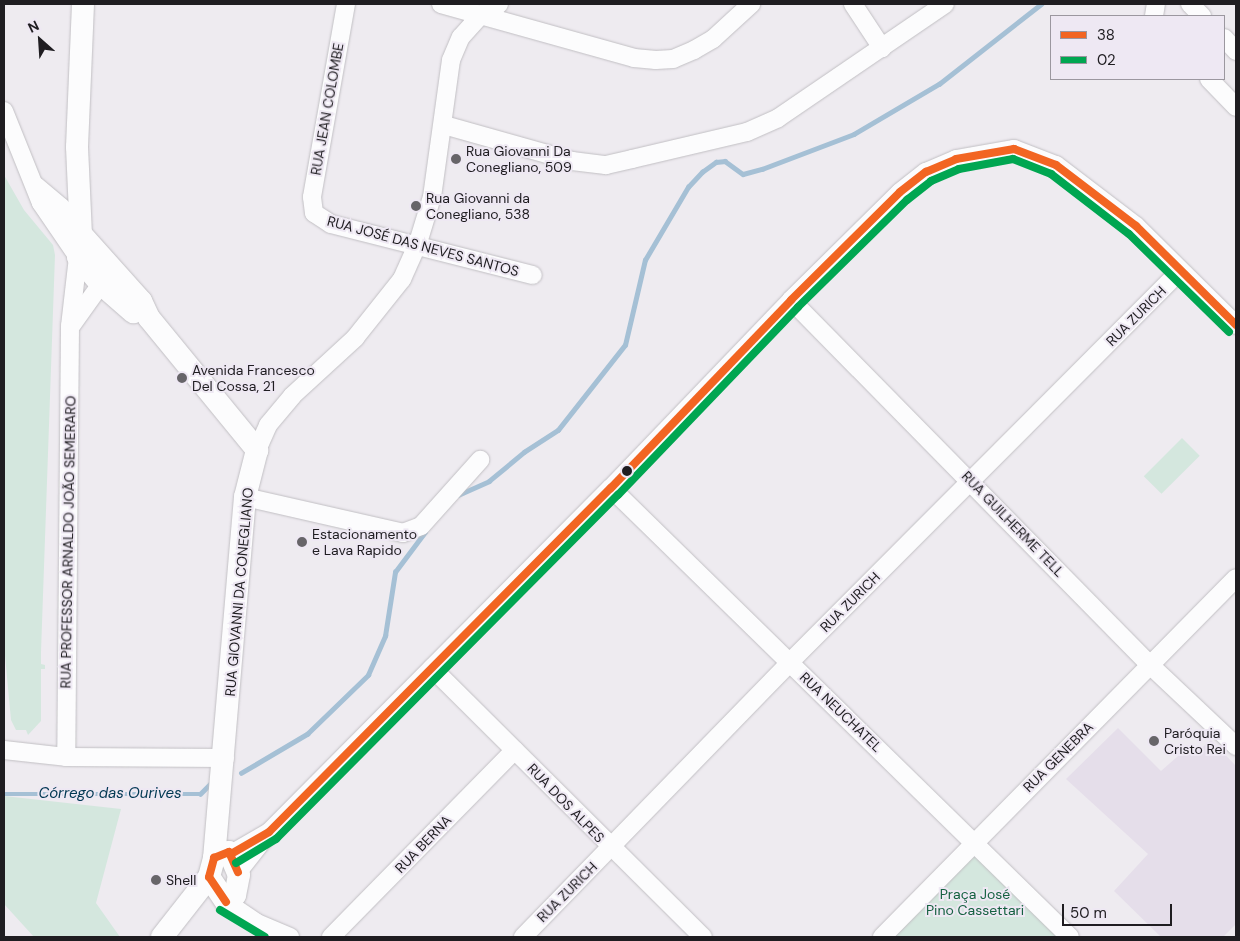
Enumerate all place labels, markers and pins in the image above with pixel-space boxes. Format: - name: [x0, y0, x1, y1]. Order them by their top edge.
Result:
- place label: Rua Giovanni Da Conegliano, 509: [466, 143, 572, 176]
- marker: Rua Giovanni Da Conegliano, 509: [450, 153, 462, 165]
- place label: Rua Giovanni da Conegliano, 538: [426, 190, 530, 222]
- marker: Rua Giovanni da Conegliano, 538: [410, 200, 422, 212]
- place label: Avenida Francesco Del Cossa, 21: [192, 362, 315, 394]
- marker: Avenida Francesco Del Cossa, 21: [176, 372, 188, 384]
- unlabelled marker: [622, 466, 632, 476]
- place label: Estacionamento e Lava Rapido: [312, 526, 417, 558]
- marker: Estacionamento e Lava Rapido: [296, 536, 308, 548]
- place label: Paróquia Cristo Rei: [1164, 725, 1226, 758]
- marker: Paróquia Cristo Rei: [1148, 735, 1160, 747]
- place label: Shell: [166, 872, 196, 888]
- marker: Shell: [150, 874, 162, 886]

